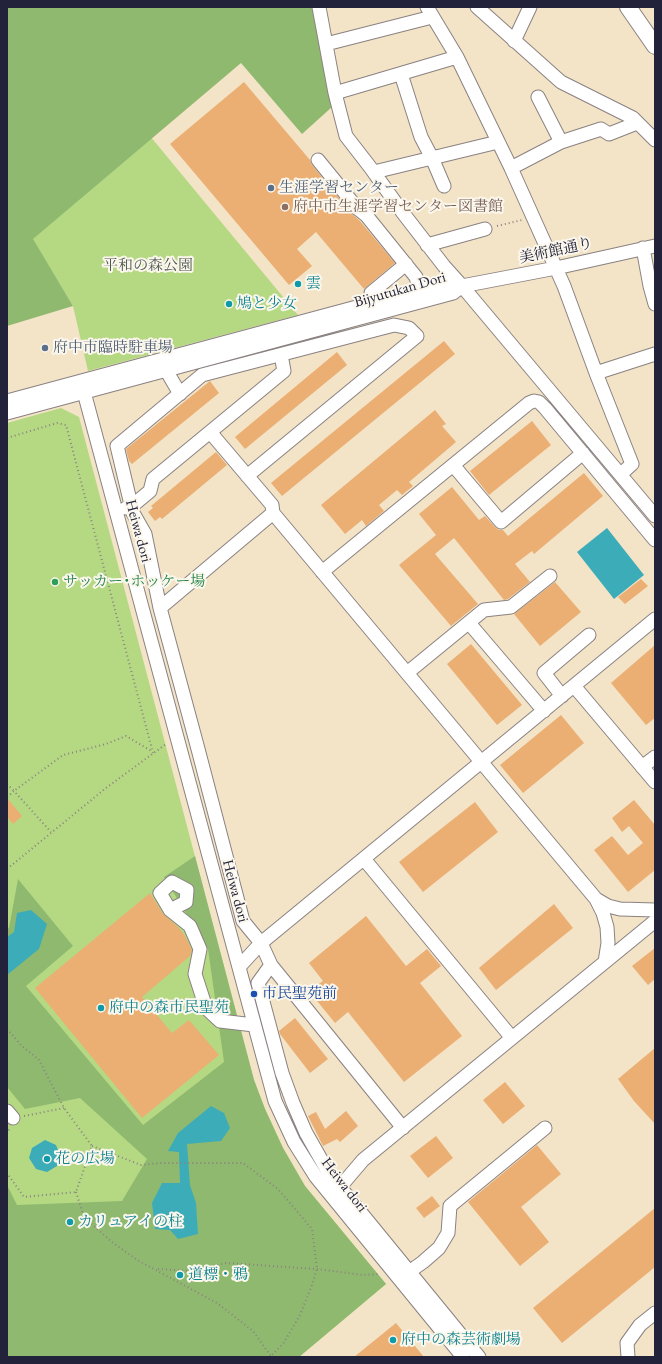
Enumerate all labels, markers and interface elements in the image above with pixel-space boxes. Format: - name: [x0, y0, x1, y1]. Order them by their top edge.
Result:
- place label: 生涯学習センター: [279, 179, 399, 197]
- marker: 生涯学習センター: [266, 183, 276, 193]
- place label: 府中市生涯学習センター図書館: [293, 198, 503, 216]
- marker: 府中市生涯学習センター図書館: [280, 202, 290, 212]
- street label: 美術館通り: [517, 234, 595, 268]
- park label: 平和の森公園: [103, 257, 193, 275]
- street label: Bijyutukan Dori: [352, 268, 448, 312]
- place label: 雲: [306, 275, 321, 293]
- marker: 雲: [293, 279, 303, 289]
- place label: 鳩と少女: [237, 295, 297, 313]
- marker: 鳩と少女: [224, 299, 234, 309]
- place label: 府中市臨時駐車場: [53, 339, 173, 357]
- marker: 府中市臨時駐車場: [40, 343, 50, 353]
- street label: Heiwa dori: [121, 498, 155, 564]
- place label: サッカー･ホッケー場: [63, 573, 205, 591]
- marker: サッカー･ホッケー場: [50, 577, 60, 587]
- street label: Heiwa dori: [218, 858, 252, 924]
- place label: 市民聖苑前: [262, 985, 337, 1003]
- marker: 市民聖苑前: [249, 989, 259, 999]
- place label: 府中の森市民聖苑: [109, 999, 229, 1017]
- marker: 府中の森市民聖苑: [96, 1003, 106, 1013]
- place label: 花の広場: [55, 1150, 115, 1168]
- marker: 花の広場: [42, 1154, 52, 1164]
- street label: Heiwa dori: [317, 1154, 371, 1216]
- place label: カリュアイの柱: [78, 1213, 183, 1231]
- marker: カリュアイの柱: [65, 1217, 75, 1227]
- place label: 道標・鴉: [188, 1266, 248, 1284]
- marker: 道標・鴉: [175, 1270, 185, 1280]
- place label: 府中の森芸術劇場: [401, 1331, 521, 1349]
- marker: 府中の森芸術劇場: [388, 1335, 398, 1345]

